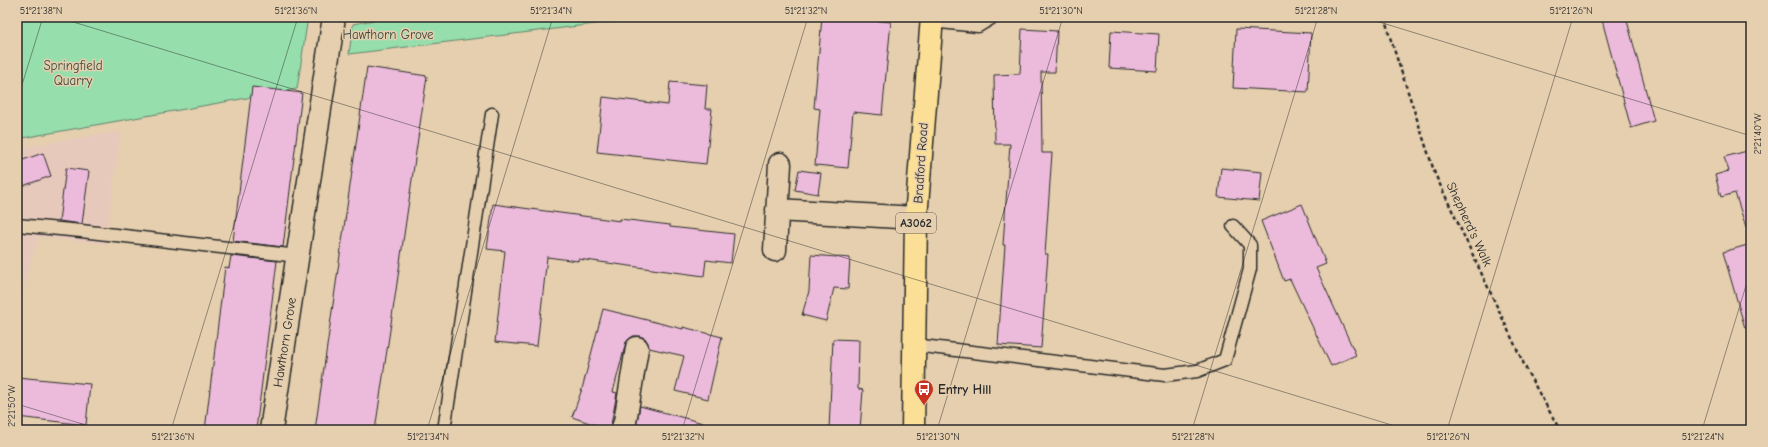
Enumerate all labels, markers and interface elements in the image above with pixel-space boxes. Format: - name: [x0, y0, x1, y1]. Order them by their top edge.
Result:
- text: 51°21'38"N: [20, 5, 62, 17]
- text: 51°21'36"N: [275, 5, 317, 17]
- text: 51°21'34"N: [530, 5, 572, 17]
- text: 51°21'32"N: [785, 5, 827, 17]
- text: 51°21'30"N: [1039, 5, 1083, 17]
- text: 51°21'28"N: [1295, 5, 1337, 17]
- text: 51°21'26"N: [1550, 5, 1592, 17]
- park label: Hawthorn Grove: [343, 27, 434, 42]
- park label: Springfield Quarry: [43, 58, 103, 88]
- text: 2°21'40"W: [1752, 113, 1764, 155]
- street label: Bradford Road: [910, 122, 931, 204]
- street label: Shepherd's Walk: [1443, 180, 1496, 269]
- road number: A3062: [896, 213, 936, 233]
- street label: Hawthorn Grove: [270, 296, 299, 388]
- bus stop icon: Entry Hill: [913, 378, 935, 406]
- place label: Entry Hill: [938, 382, 991, 397]
- text: 2°21'50"W: [6, 385, 18, 427]
- text: 51°21'36"N: [152, 431, 194, 443]
- text: 51°21'34"N: [407, 431, 449, 443]
- text: 51°21'32"N: [662, 431, 704, 443]
- text: 51°21'30"N: [916, 431, 960, 443]
- text: 51°21'28"N: [1172, 431, 1214, 443]
- text: 51°21'26"N: [1427, 431, 1469, 443]
- text: 51°21'24"N: [1682, 431, 1724, 443]

